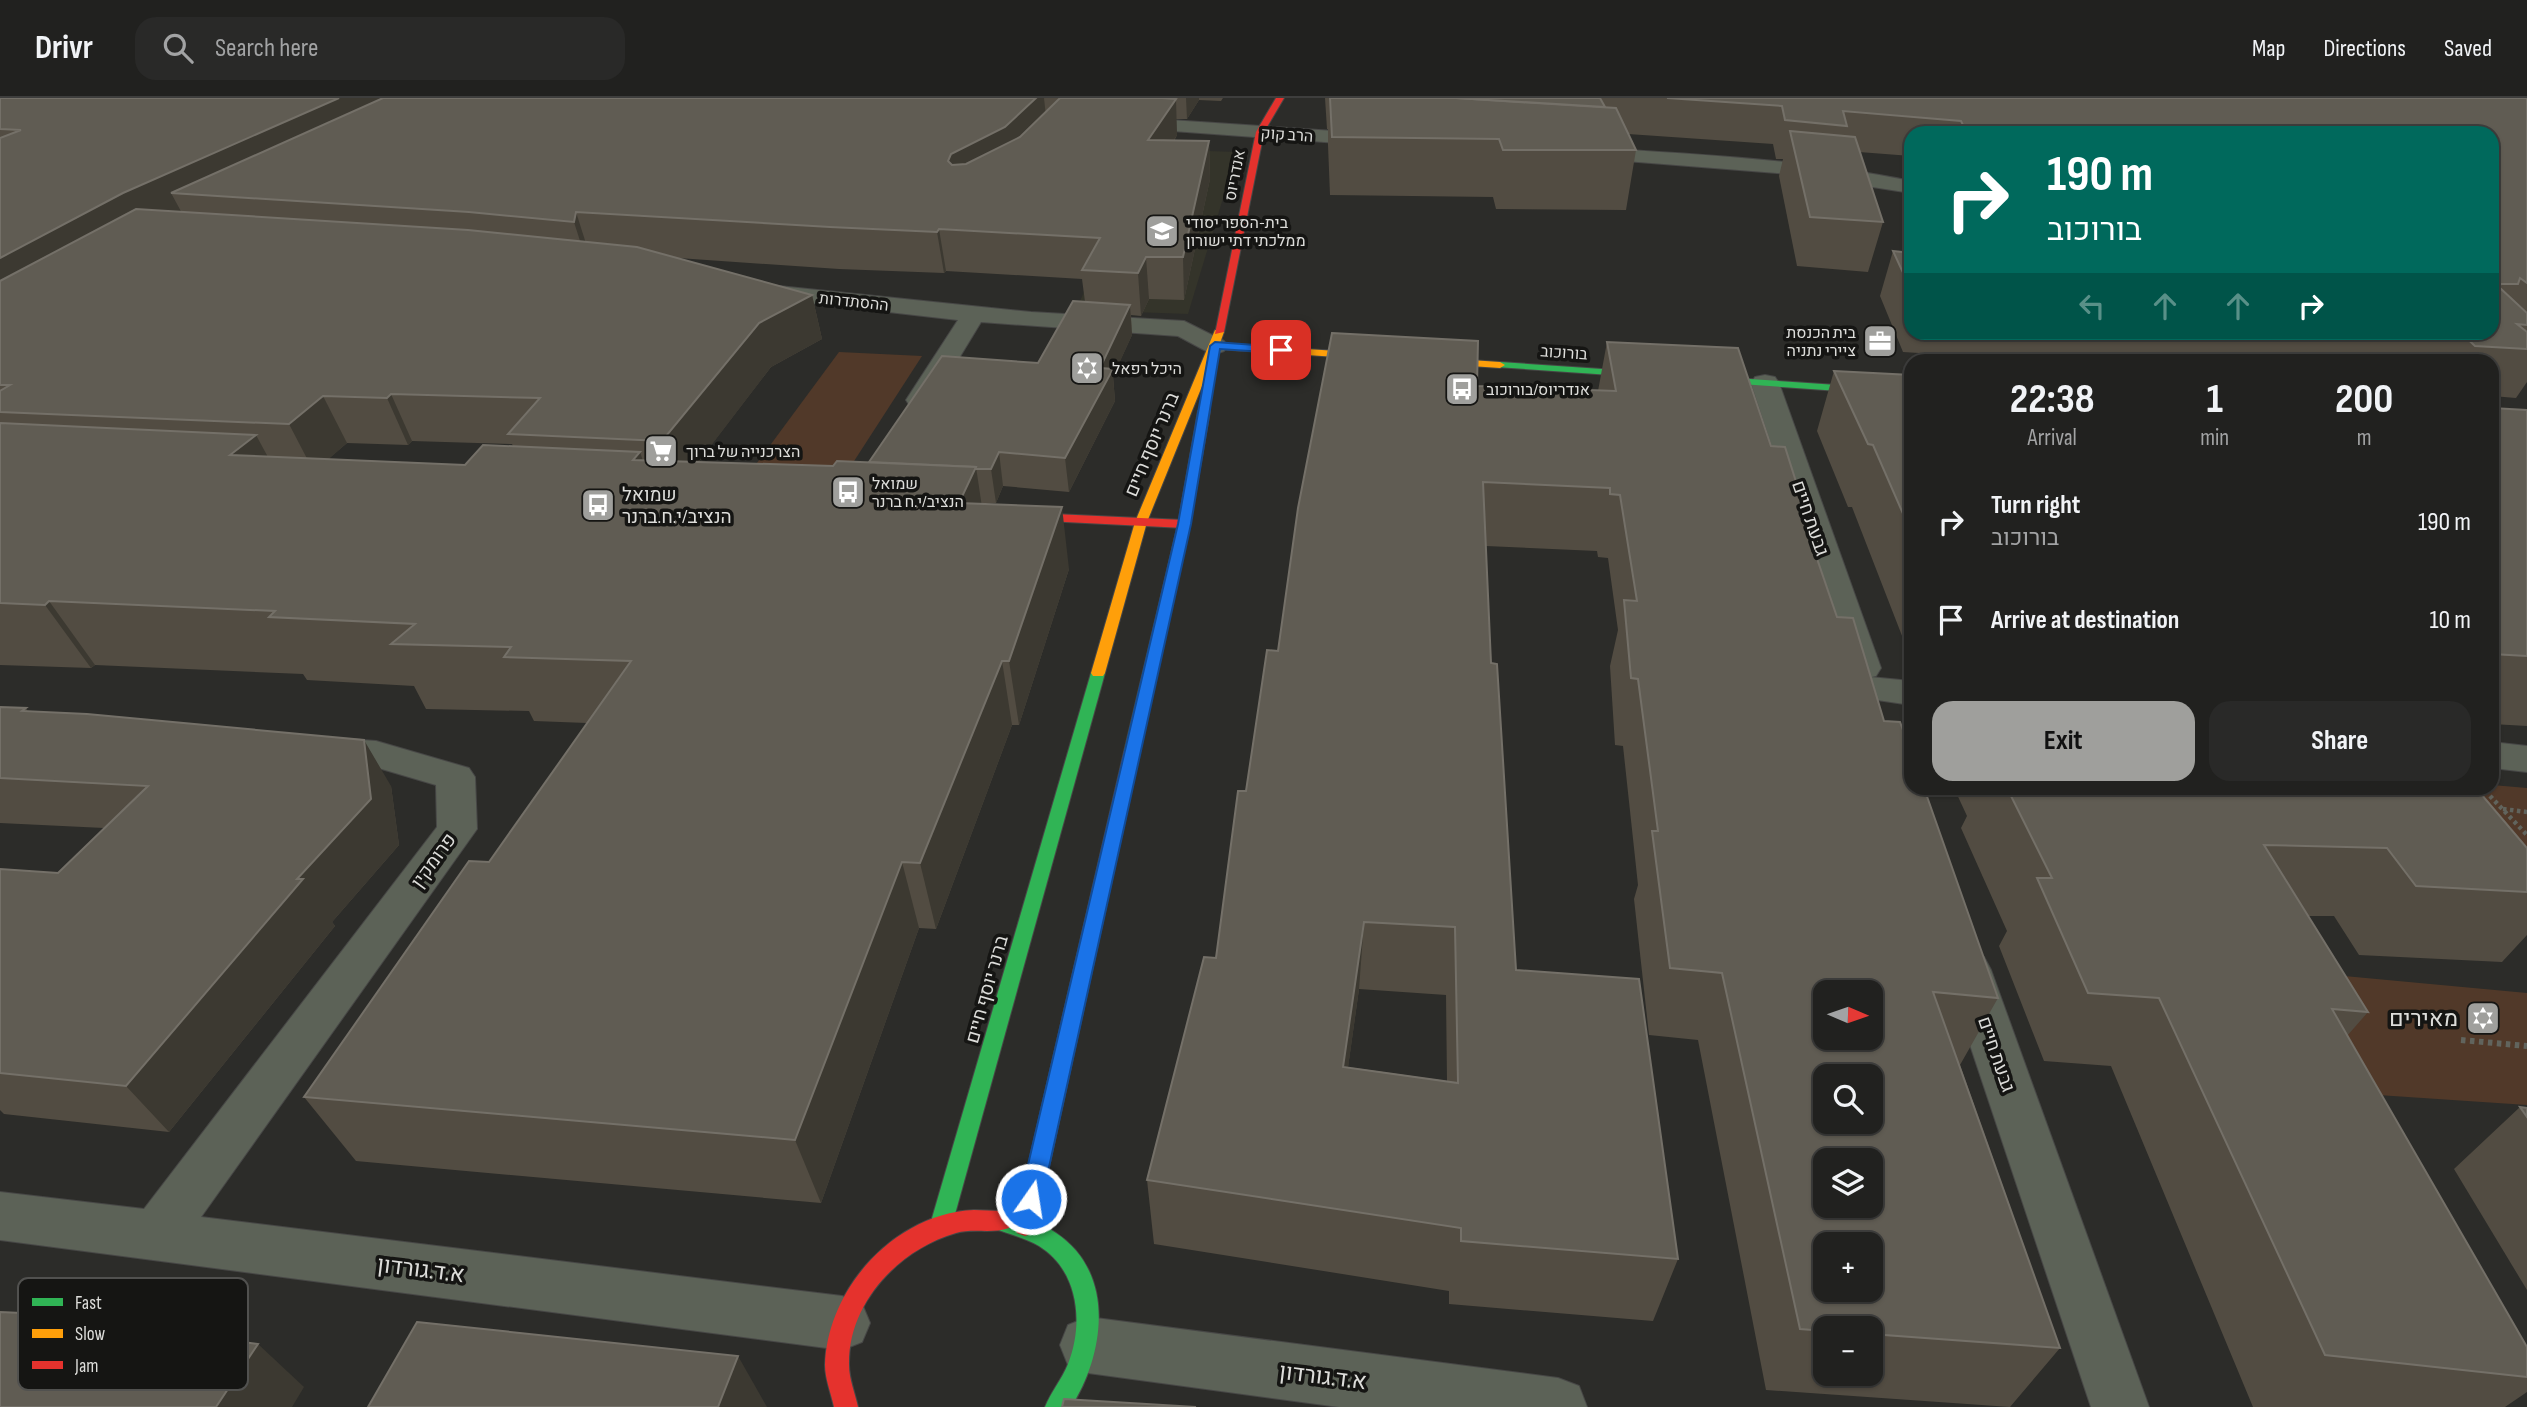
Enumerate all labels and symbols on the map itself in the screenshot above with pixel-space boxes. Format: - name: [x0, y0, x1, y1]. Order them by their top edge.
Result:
- street label: הרב קוק: [1260, 124, 1314, 147]
- street label: אנדריוס: [1221, 148, 1250, 203]
- school or university icon: בית-הספר יסודי ממלכתי דתי ישורון: [1143, 212, 1181, 250]
- place label: בית-הספר יסודי ממלכתי דתי ישורון: [1186, 214, 1306, 251]
- street label: ההסתדרות: [818, 289, 890, 316]
- pin: [1251, 320, 1311, 380]
- office icon: בית הכנסת ציירי נתניה: [1861, 322, 1899, 360]
- place label: בית הכנסת ציירי נתניה: [1786, 324, 1857, 361]
- street label: בורוכוב: [1540, 342, 1589, 365]
- synagogue icon: היכל רפאל: [1068, 349, 1106, 387]
- place label: היכל רפאל: [1112, 360, 1182, 379]
- bus stop icon: אנדריוס/בורוכוב: [1443, 370, 1481, 408]
- place label: אנדריוס/בורוכוב: [1486, 381, 1590, 400]
- street label: ברנר יוסף חיים: [1120, 389, 1185, 500]
- supermarket icon: הצרכנייה של ברוך: [642, 432, 680, 470]
- place label: הצרכנייה של ברוך: [686, 443, 800, 462]
- bus stop icon: שמואל הנציב/י.ח ברנר: [829, 473, 867, 511]
- place label: שמואל הנציב/י.ח ברנר: [872, 475, 964, 512]
- street label: גבעת חיים: [1786, 478, 1833, 559]
- place label: שמואל הנציב/י.ח.ברנר: [622, 484, 732, 529]
- bus stop icon: שמואל הנציב/י.ח.ברנר: [579, 486, 617, 524]
- street label: פרומקין: [407, 829, 462, 893]
- street label: ברנר יוסף חיים: [961, 933, 1014, 1046]
- north arrow: [1813, 980, 1883, 1050]
- synagogue icon: מאירים: [2464, 999, 2502, 1037]
- place label: מאירים: [2389, 1005, 2458, 1033]
- street label: גבעת חיים: [1972, 1014, 2019, 1095]
- position arrow: [994, 1162, 1068, 1236]
- street label: א.ד.גורדון: [376, 1251, 466, 1289]
- legend: [18, 1278, 248, 1390]
- text: Fast: [75, 1292, 102, 1315]
- text: Slow: [75, 1323, 105, 1346]
- text: Jam: [74, 1355, 98, 1378]
- street label: א.ד.גורדון: [1278, 1358, 1368, 1396]

